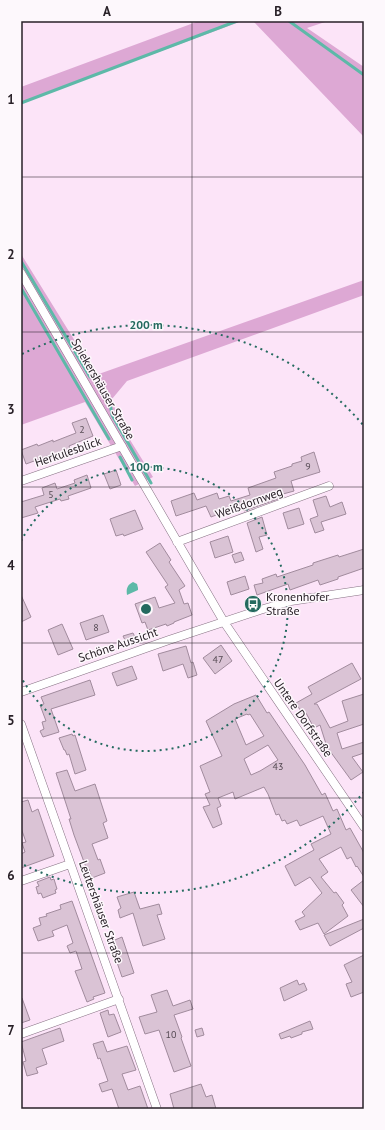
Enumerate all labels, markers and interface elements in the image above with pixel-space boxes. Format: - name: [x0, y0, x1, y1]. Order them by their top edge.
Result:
- text: A: [103, 3, 111, 20]
- text: B: [274, 3, 282, 20]
- text: 1: [7, 91, 15, 108]
- text: 2: [7, 246, 15, 263]
- text: 200 m: [129, 317, 163, 332]
- street label: Spiekershäuser Straße: [68, 336, 138, 442]
- text: 3: [7, 401, 15, 418]
- house number: 2: [79, 423, 85, 436]
- street label: Herkulesblick: [33, 433, 103, 470]
- text: 100 m: [129, 459, 163, 474]
- house number: 9: [305, 460, 311, 473]
- street label: Weißdornweg: [213, 483, 285, 522]
- house number: 5: [48, 488, 54, 501]
- text: 4: [7, 557, 15, 574]
- place label: Kronenhofer Straße: [266, 589, 329, 618]
- bus stop icon: Kronenhofer Straße: [243, 594, 263, 614]
- centre of rings: [139, 602, 153, 616]
- house number: 8: [93, 621, 99, 634]
- street label: Schöne Aussicht: [76, 624, 160, 665]
- house number: 47: [213, 653, 223, 666]
- street label: Untere Dorfstraße: [271, 676, 336, 760]
- text: 5: [7, 712, 15, 729]
- house number: 43: [273, 760, 283, 773]
- street label: Leutershäuser Straße: [76, 858, 127, 965]
- text: 6: [7, 867, 15, 884]
- text: 7: [7, 1022, 15, 1039]
- house number: 10: [166, 1028, 177, 1041]

